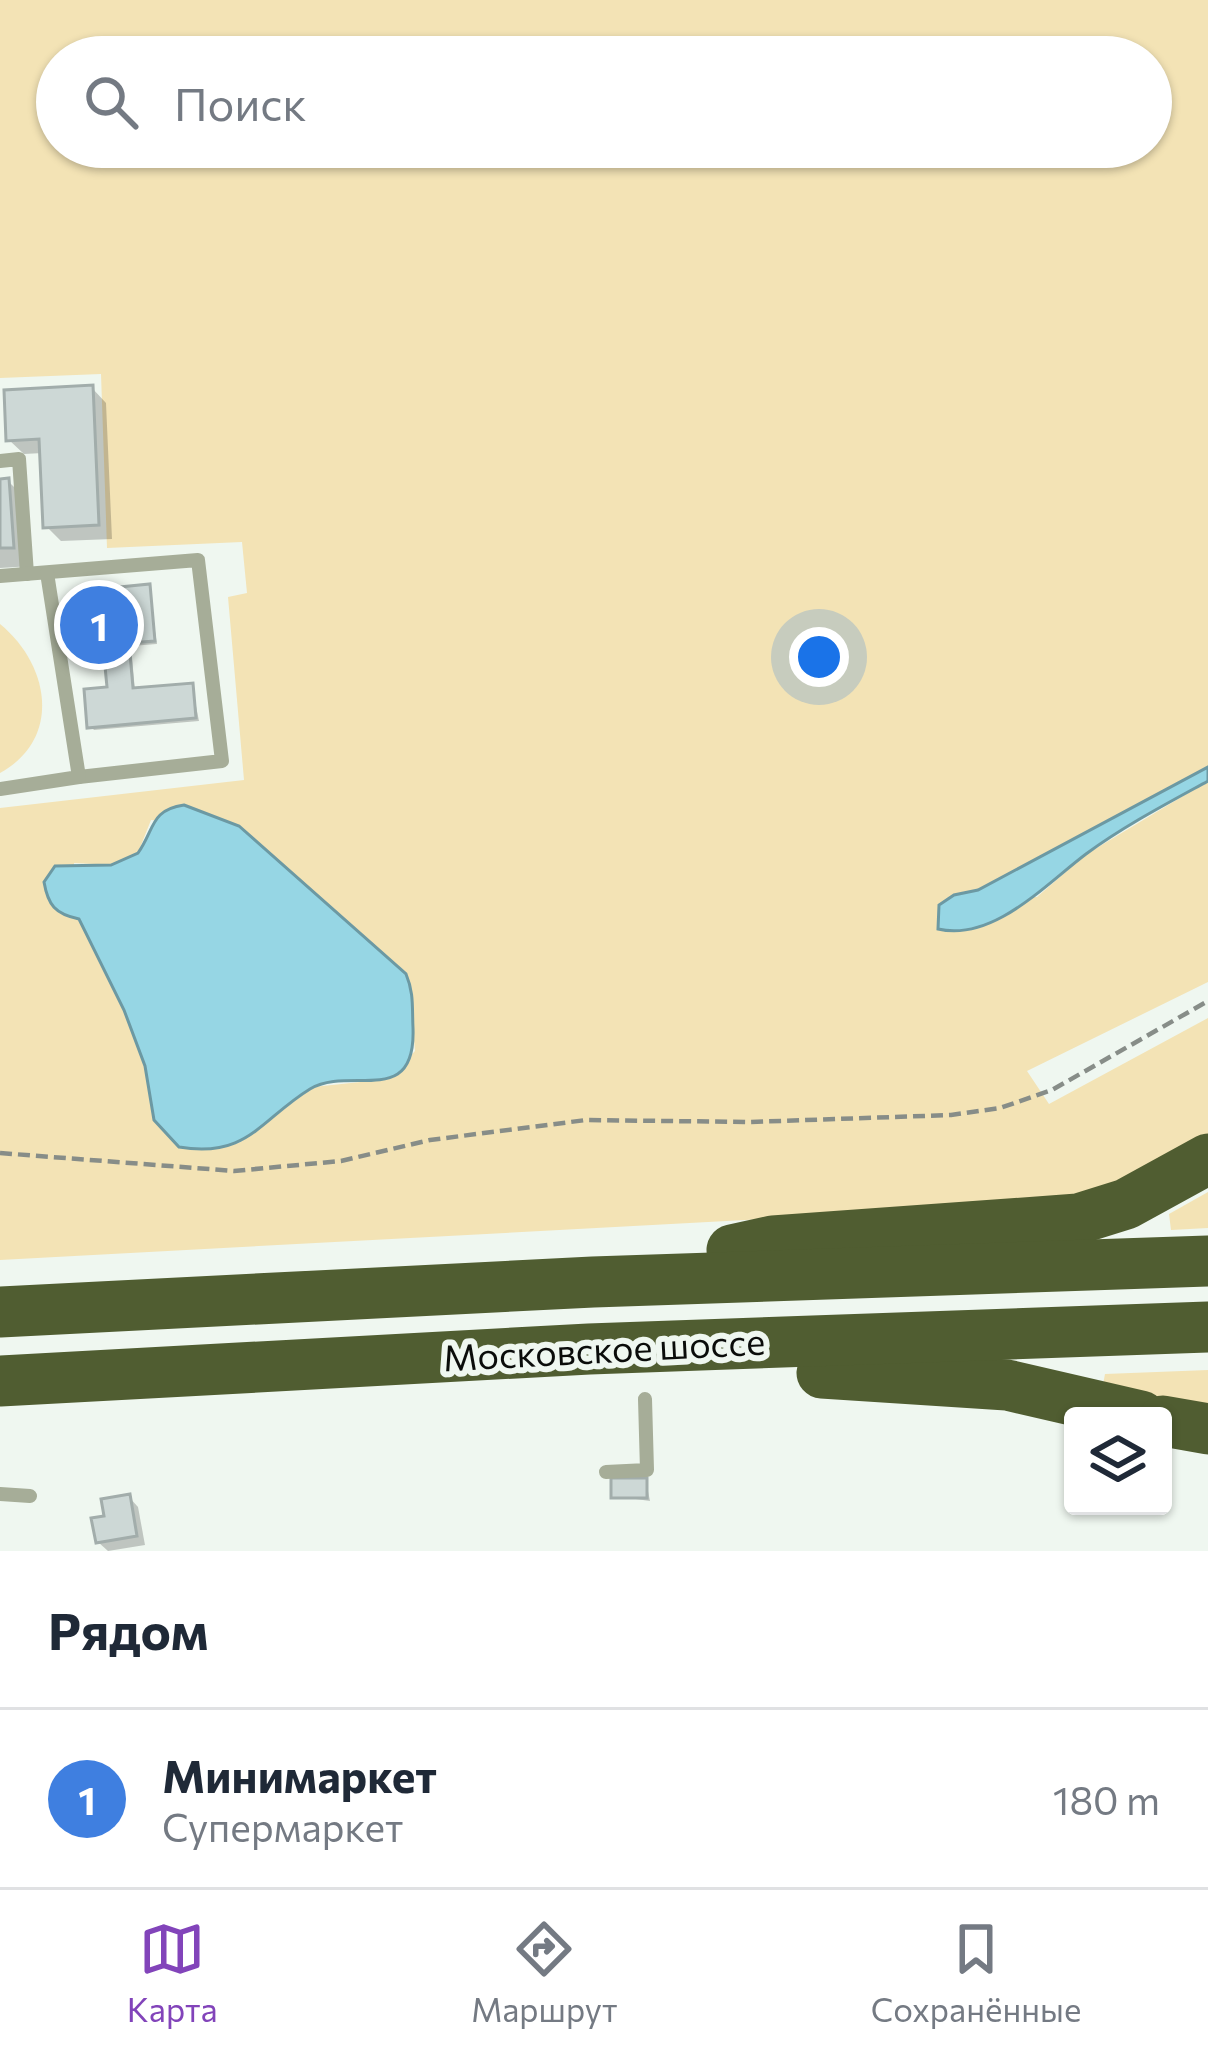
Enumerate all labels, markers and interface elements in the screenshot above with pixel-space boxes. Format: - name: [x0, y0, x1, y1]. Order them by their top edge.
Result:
- search box: [36, 36, 1172, 168]
- icon: search: [78, 69, 144, 135]
- text: Поиск: [174, 75, 307, 130]
- pin: 1: [60, 580, 138, 670]
- your location: [789, 627, 849, 687]
- street label: Московское шоссе: [442, 1318, 766, 1378]
- map controls: [1064, 1407, 1172, 1515]
- button: layers: [1064, 1407, 1172, 1515]
- text: Рядом: [48, 1598, 209, 1661]
- text: Минимаркет: [162, 1747, 437, 1802]
- text: 1: [78, 1775, 96, 1823]
- text: 180 m: [1053, 1775, 1160, 1823]
- text: Супермаркет: [162, 1802, 403, 1850]
- tab: Карта: [127, 1916, 218, 2029]
- tab: Маршрут: [471, 1916, 617, 2029]
- tab: Сохранённые: [871, 1916, 1081, 2029]

